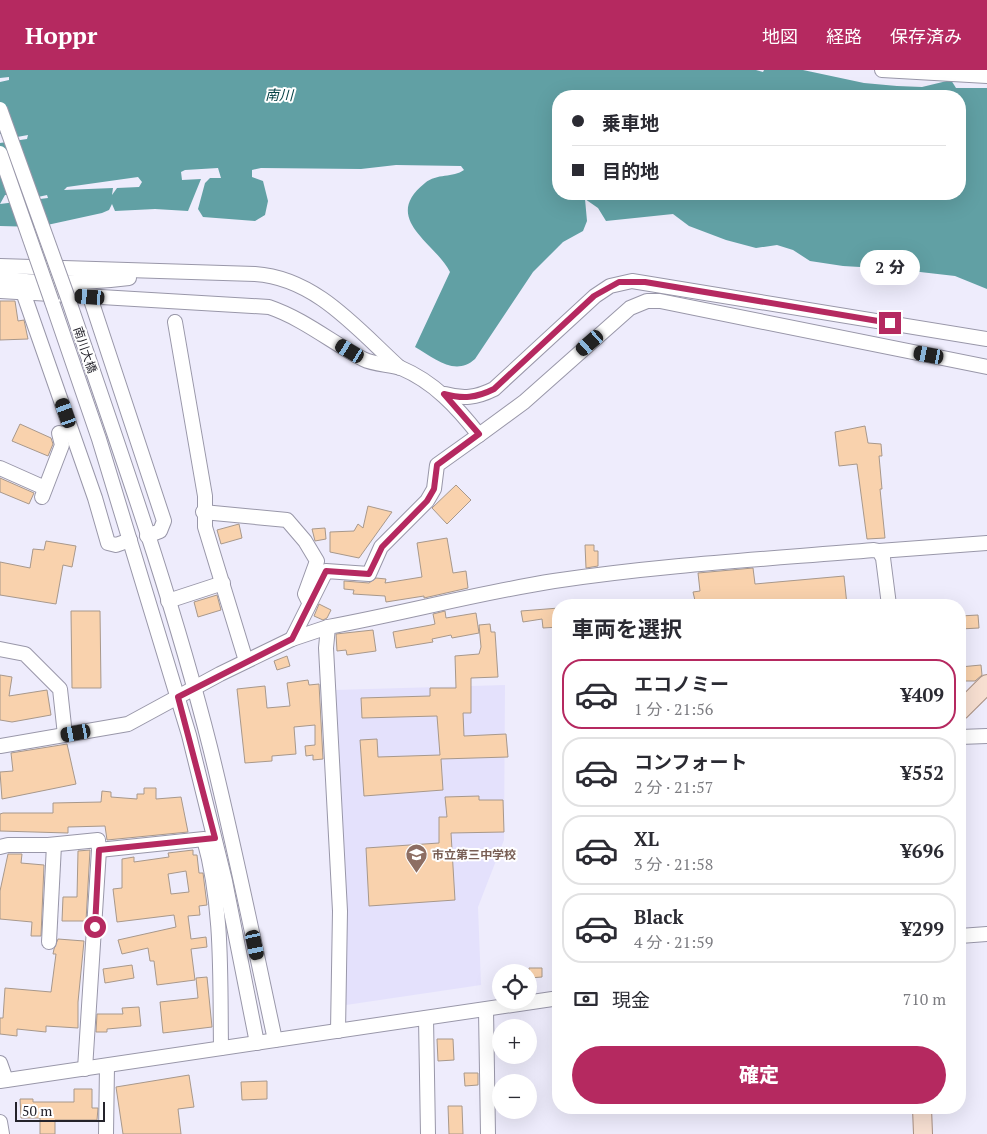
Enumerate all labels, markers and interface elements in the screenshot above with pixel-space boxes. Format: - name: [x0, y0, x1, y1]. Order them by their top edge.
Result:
- text: Hoppr: [25, 19, 97, 51]
- text: 地図: [762, 24, 798, 48]
- text: 経路: [826, 24, 862, 48]
- text: 保存済み: [890, 24, 962, 48]
- water label: 南川: [265, 85, 295, 104]
- text: 乗車地: [602, 110, 659, 135]
- text: 目的地: [602, 158, 659, 183]
- callout: 2 分: [860, 250, 920, 286]
- text: 2 分: [875, 256, 905, 278]
- car: [74, 288, 105, 306]
- route end: [879, 312, 901, 334]
- street label: 南川大橋: [71, 325, 100, 375]
- car: [573, 327, 606, 359]
- car: [333, 337, 366, 365]
- car: [912, 345, 945, 365]
- car: [54, 396, 77, 430]
- text: 車両を選択: [572, 614, 682, 643]
- text: エコノミー: [634, 671, 729, 696]
- icon: car: [574, 672, 619, 717]
- text: ¥409: [901, 682, 944, 707]
- text: 1 分 · 21:56: [634, 698, 713, 720]
- car: [59, 723, 92, 743]
- text: コンフォート: [634, 749, 747, 774]
- icon: car: [574, 750, 619, 795]
- text: ¥552: [901, 760, 944, 785]
- text: 2 分 · 21:57: [634, 776, 713, 798]
- text: XL: [634, 826, 659, 851]
- icon: car: [574, 828, 619, 873]
- text: ¥696: [901, 838, 944, 863]
- school or university icon: 市立第三中学校: [404, 843, 428, 874]
- place label: 市立第三中学校: [432, 847, 516, 862]
- text: 3 分 · 21:58: [634, 853, 713, 875]
- text: Black: [634, 904, 684, 929]
- icon: car: [574, 906, 619, 951]
- route start: [84, 916, 106, 938]
- text: ¥299: [901, 916, 944, 941]
- car: [244, 929, 265, 961]
- text: 4 分 · 21:59: [634, 931, 713, 953]
- map controls: [492, 964, 537, 1119]
- button: locate: [492, 964, 537, 1009]
- icon: cash: [572, 985, 600, 1013]
- text: 現金: [612, 987, 650, 1012]
- text: 710 m: [903, 988, 946, 1010]
- button: +: [492, 1019, 537, 1064]
- button: 確定: [572, 1046, 946, 1104]
- button: −: [492, 1074, 537, 1119]
- scale bar: [15, 1099, 105, 1122]
- text: 50 m: [22, 1101, 52, 1120]

